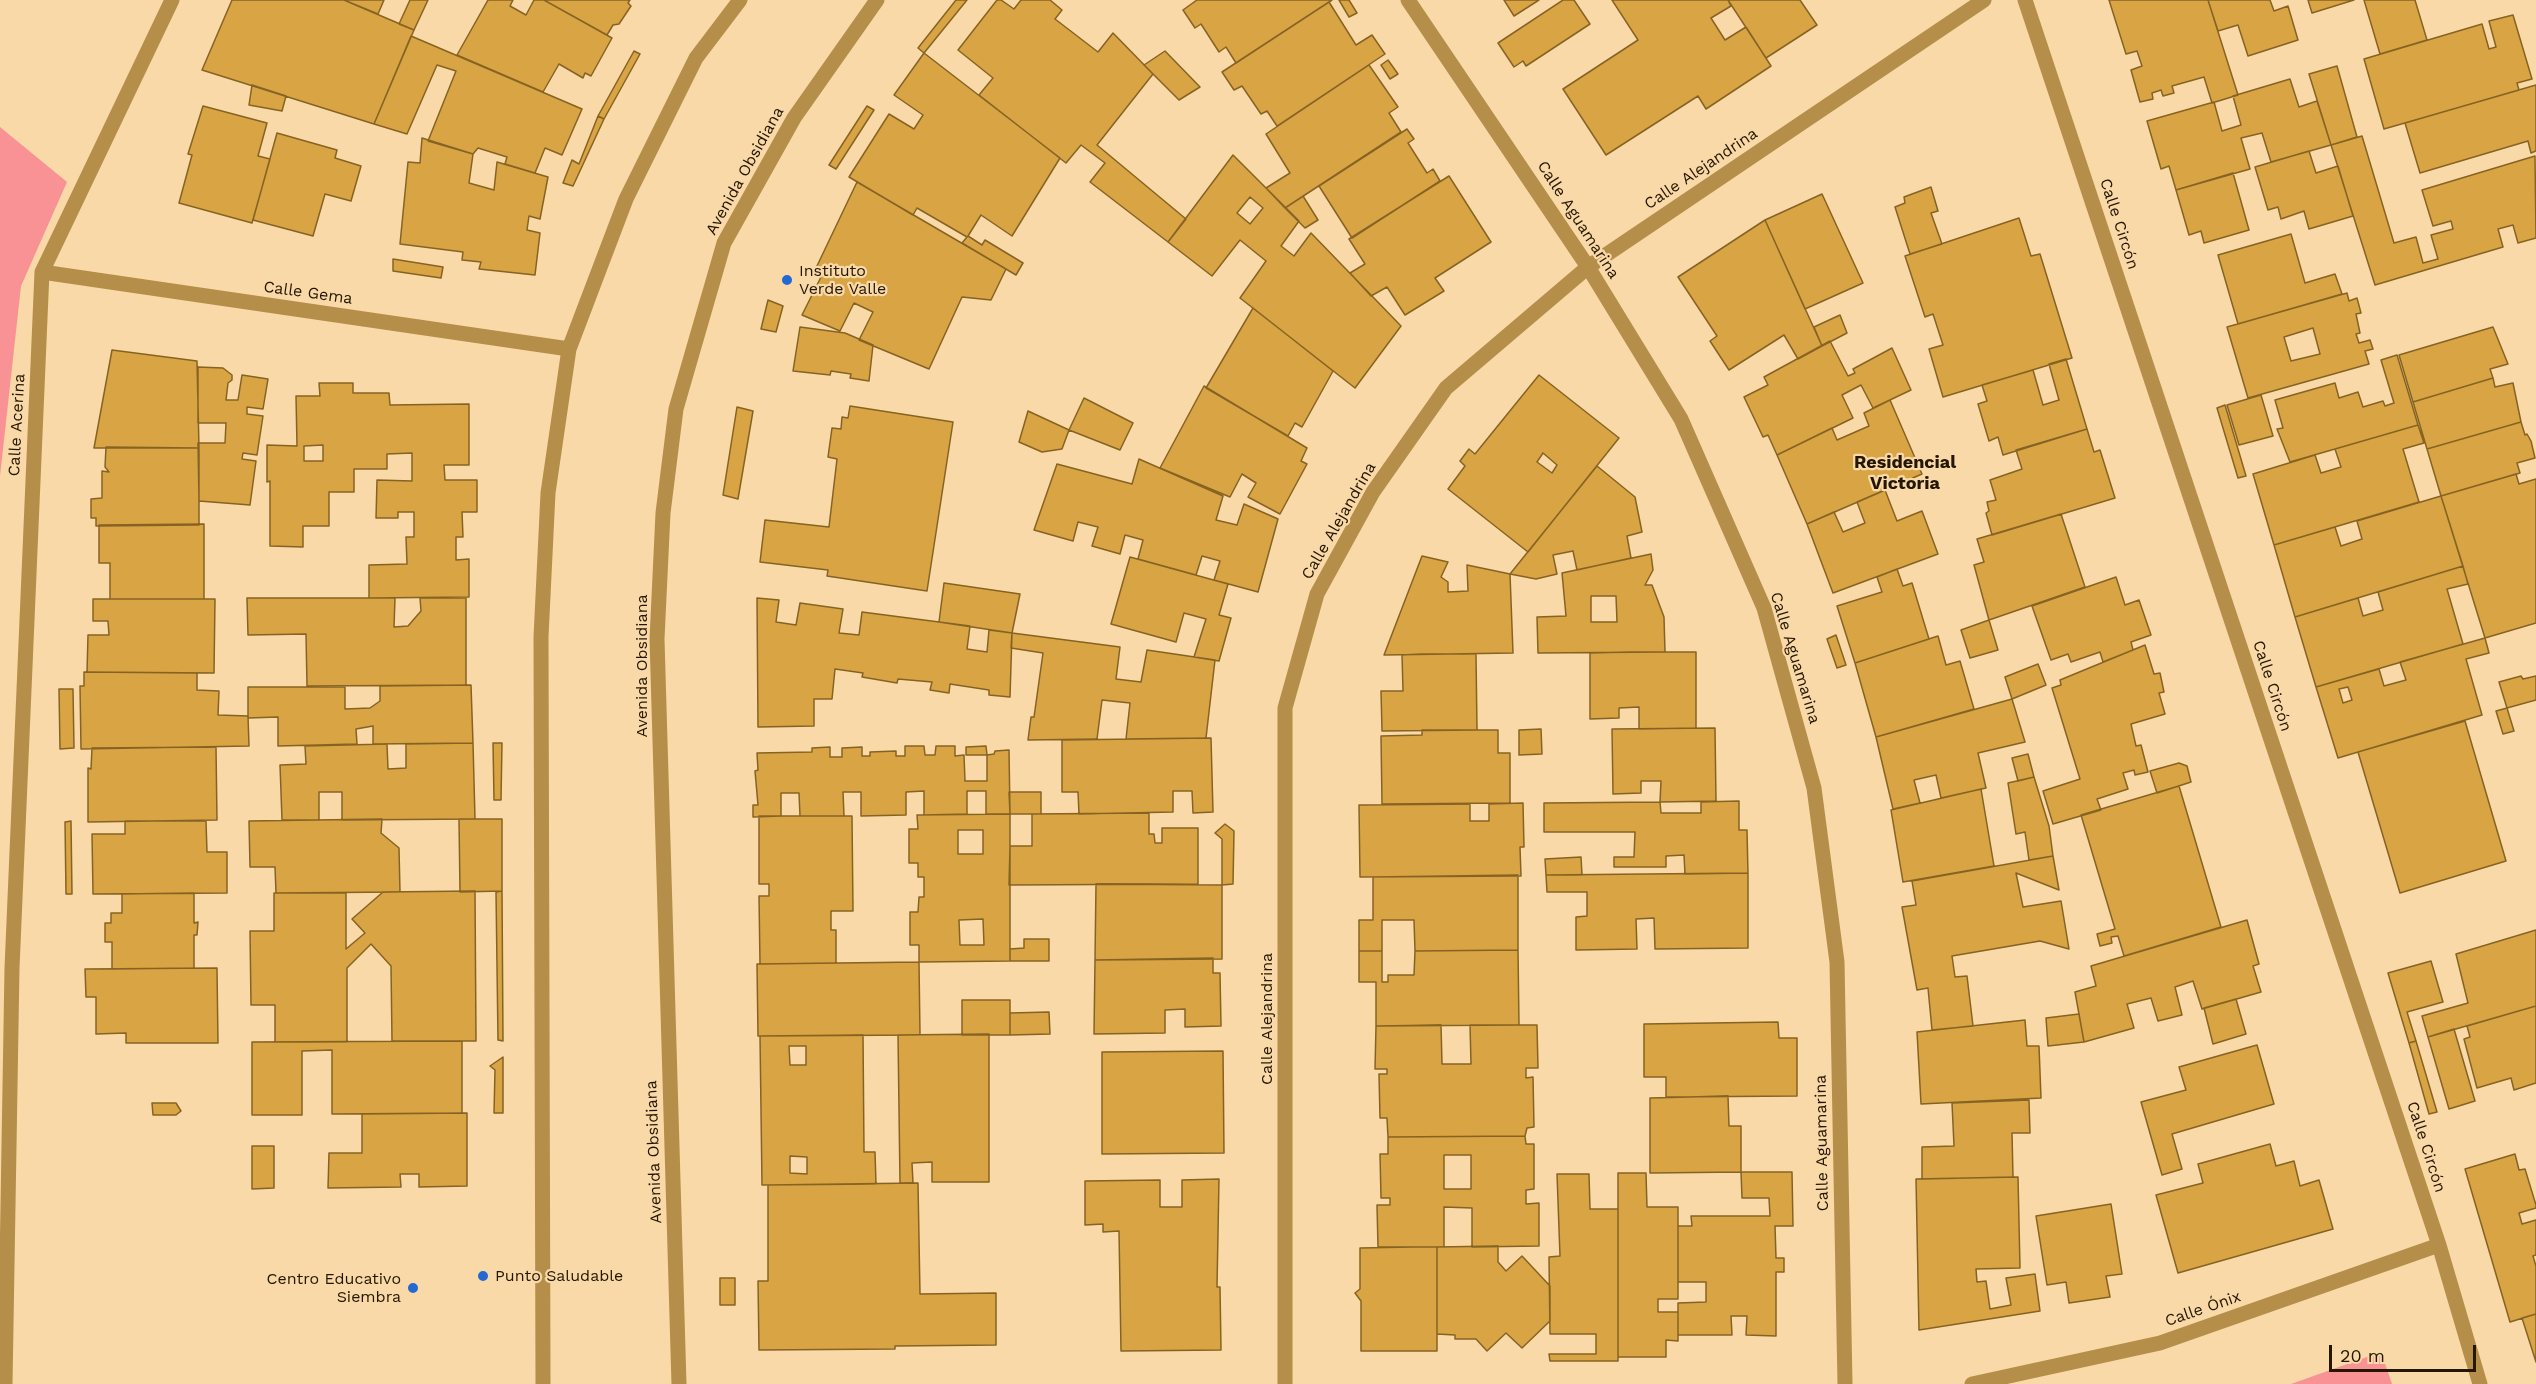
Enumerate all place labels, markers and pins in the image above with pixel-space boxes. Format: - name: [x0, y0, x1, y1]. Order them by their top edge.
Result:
- place label: Instituto Verde Valle: [799, 261, 886, 299]
- marker: Instituto Verde Valle: [780, 273, 794, 287]
- place label: Punto Saludable: [495, 1266, 623, 1286]
- place label: Centro Educativo Siembra: [267, 1269, 401, 1307]
- marker: Punto Saludable: [476, 1269, 490, 1283]
- marker: Centro Educativo Siembra: [406, 1281, 420, 1295]

